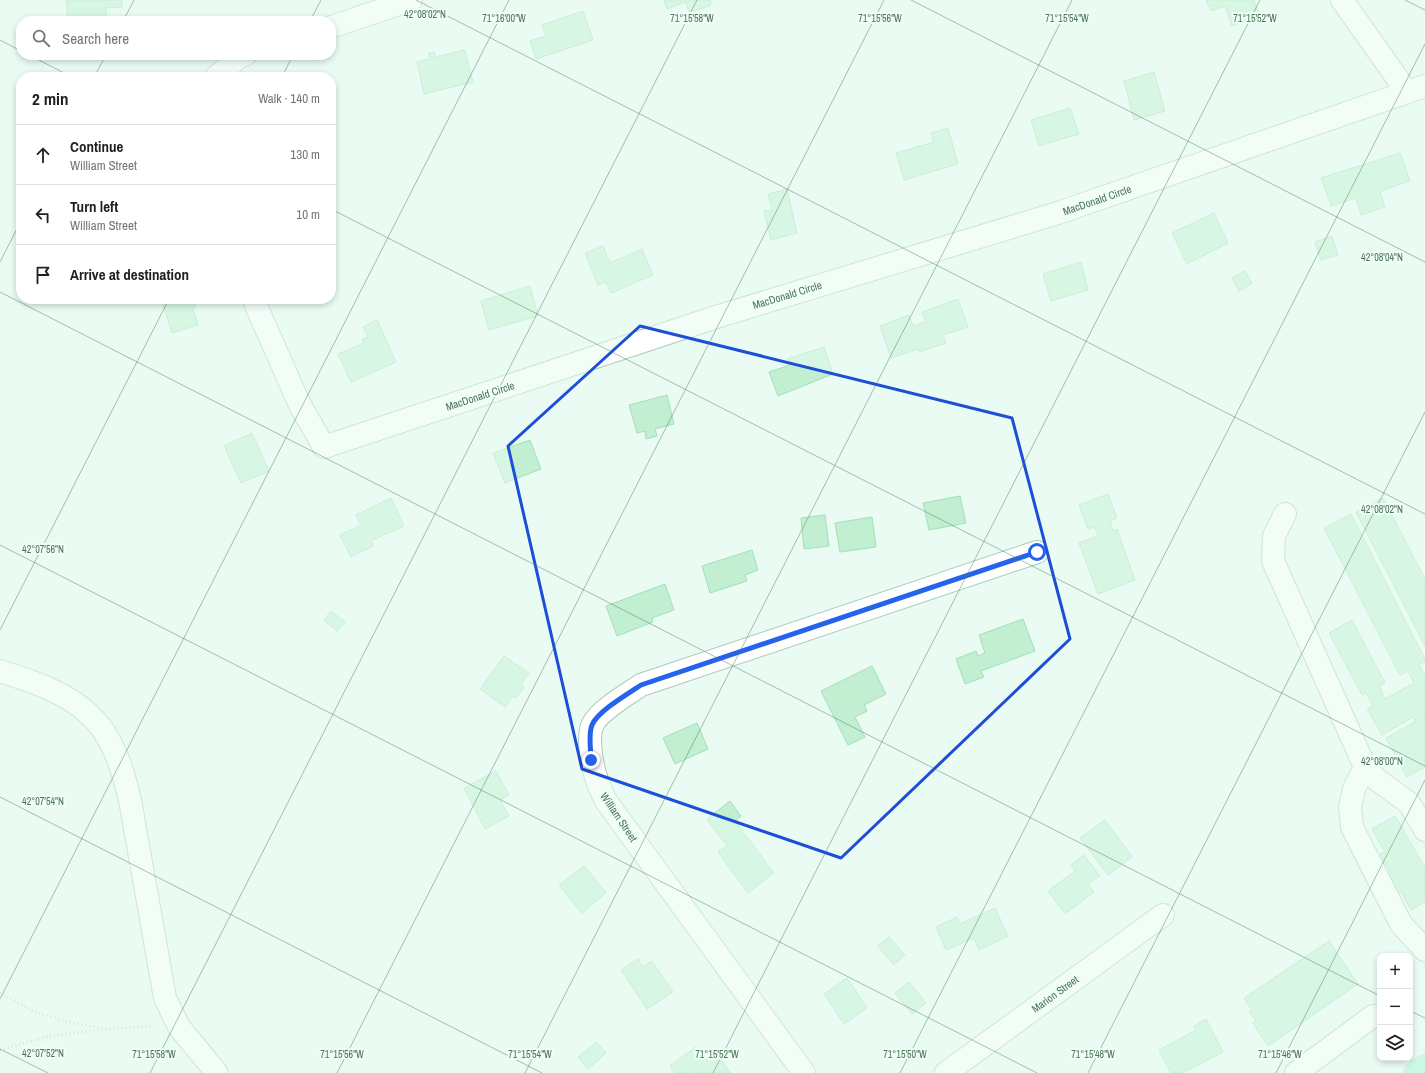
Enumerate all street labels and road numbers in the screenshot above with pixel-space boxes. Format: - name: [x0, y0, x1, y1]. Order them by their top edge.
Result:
- street label: MacDonald Circle: [1061, 182, 1133, 218]
- street label: MacDonald Circle: [751, 278, 823, 312]
- street label: MacDonald Circle: [444, 378, 516, 414]
- street label: William Street: [597, 790, 641, 845]
- street label: Marion Street: [1029, 972, 1082, 1016]

